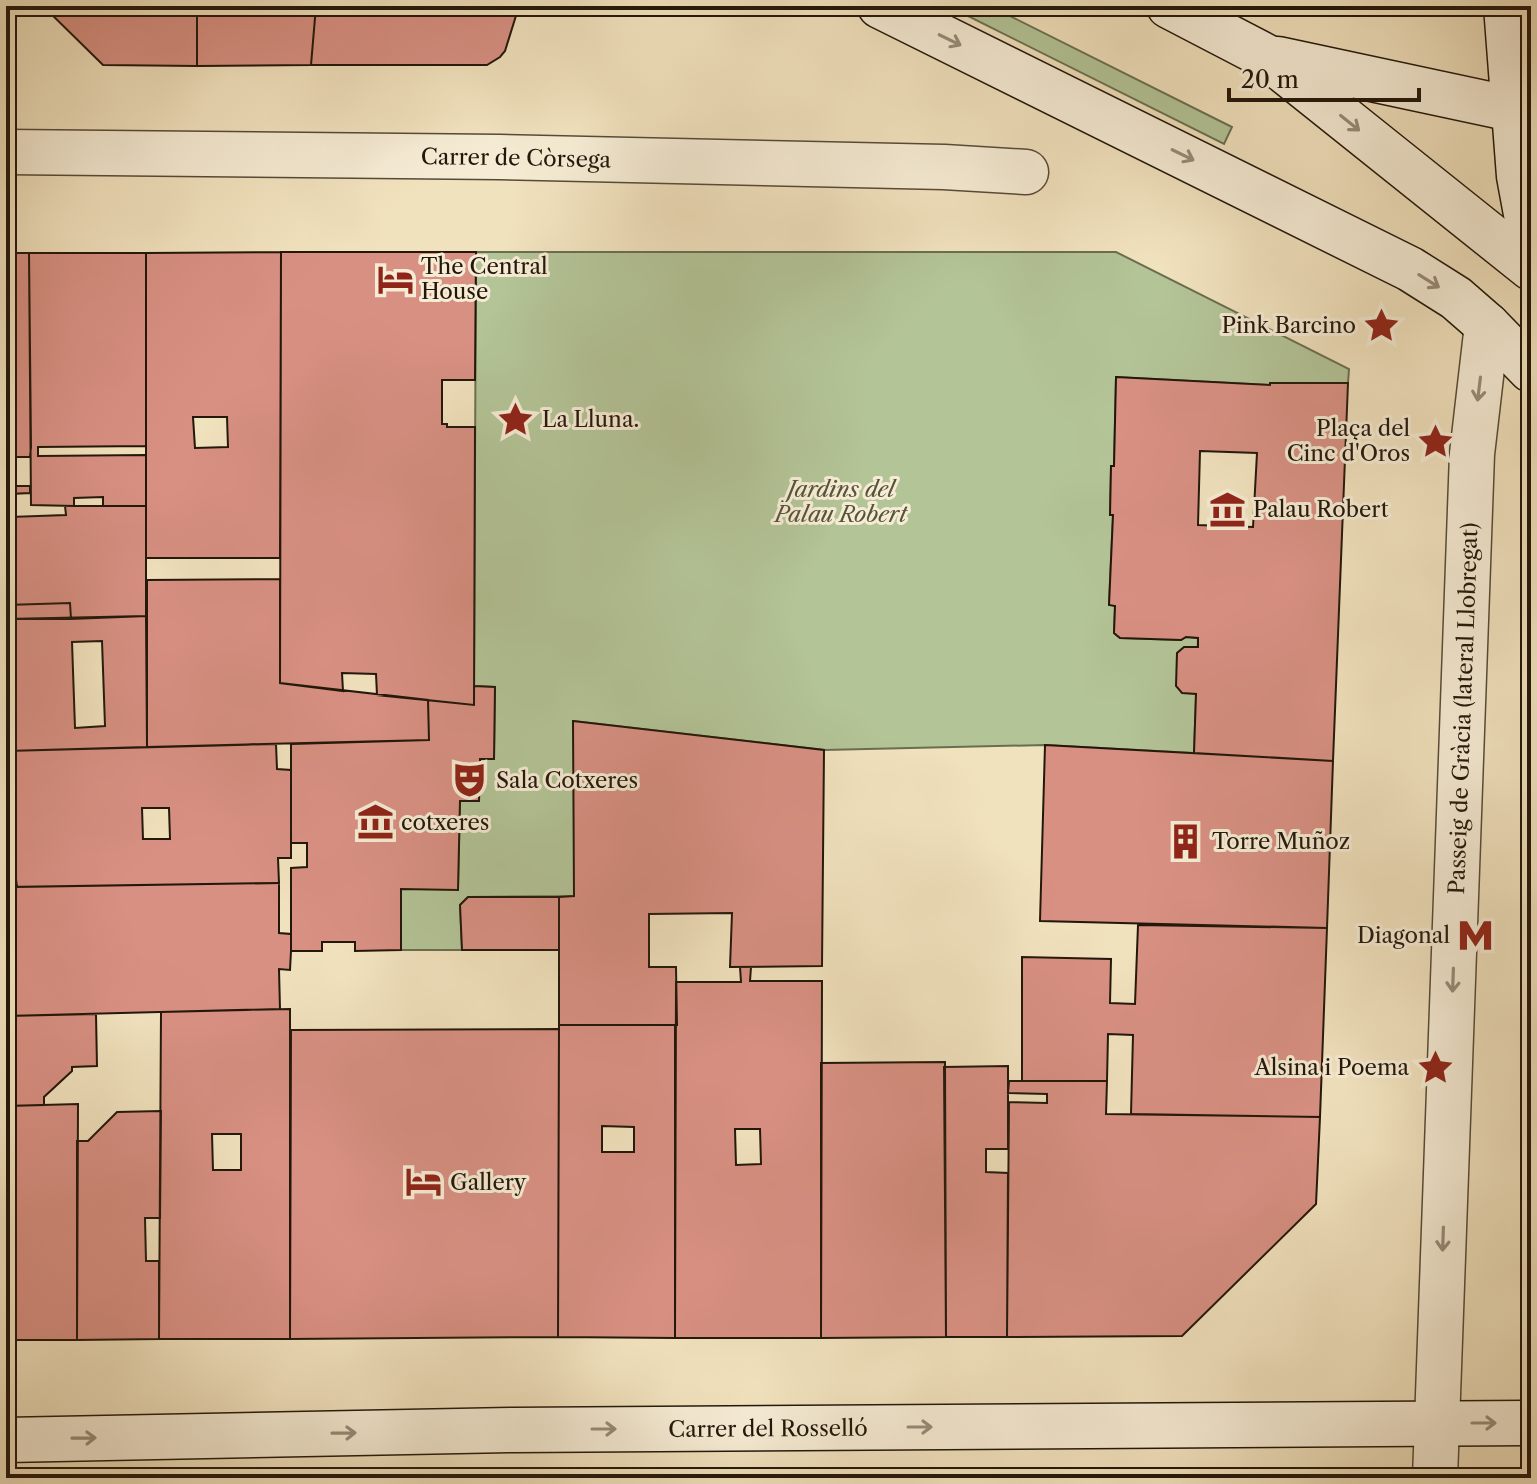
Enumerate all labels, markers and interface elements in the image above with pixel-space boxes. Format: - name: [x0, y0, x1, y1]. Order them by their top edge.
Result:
- one-way arrow: [937, 33, 961, 49]
- scale bar: [1229, 52, 1419, 102]
- text: 20 m: [1241, 65, 1299, 94]
- one-way arrow: [1339, 114, 1360, 132]
- street label: Carrer de Còrsega: [421, 143, 612, 173]
- one-way arrow: [1171, 148, 1195, 164]
- place label: The Central House: [421, 253, 548, 305]
- hotel icon: The Central House: [376, 260, 414, 298]
- one-way arrow: [1417, 274, 1440, 290]
- place icon: Pink Barcino: [1363, 306, 1401, 344]
- place label: Pink Barcino: [1221, 312, 1356, 339]
- one-way arrow: [1472, 375, 1487, 402]
- place icon: La Lluna.: [497, 400, 535, 438]
- place label: La Lluna.: [542, 406, 639, 433]
- place label: Plaça del Cinc d'Oros: [1287, 415, 1410, 467]
- place icon: Plaça del Cinc d'Oros: [1417, 422, 1455, 460]
- park label: Jardins del Palau Robert: [773, 476, 908, 528]
- museum icon: Palau Robert: [1208, 490, 1246, 528]
- place label: Palau Robert: [1253, 496, 1389, 523]
- street label: Passeig de Gràcia (lateral Llobregat): [1443, 522, 1483, 895]
- theatre icon: Sala Cotxeres: [451, 761, 489, 799]
- place label: Sala Cotxeres: [496, 767, 638, 794]
- museum icon: cotxeres: [356, 803, 394, 841]
- place label: cotxeres: [401, 809, 489, 836]
- building icon: Torre Muñoz: [1167, 822, 1205, 860]
- place label: Torre Muñoz: [1212, 828, 1350, 855]
- metro station icon: Diagonal: [1457, 916, 1495, 954]
- place label: Diagonal: [1357, 922, 1450, 949]
- one-way arrow: [1445, 966, 1460, 993]
- place icon: Alsina i Poema: [1416, 1048, 1454, 1086]
- place label: Alsina i Poema: [1253, 1054, 1409, 1081]
- hotel icon: Gallery: [405, 1163, 443, 1201]
- place label: Gallery: [450, 1169, 527, 1196]
- one-way arrow: [1436, 1225, 1451, 1252]
- street label: Carrer del Rosselló: [668, 1414, 868, 1442]
- one-way arrow: [1470, 1415, 1497, 1431]
- one-way arrow: [906, 1419, 933, 1435]
- one-way arrow: [590, 1421, 617, 1437]
- one-way arrow: [330, 1425, 357, 1441]
- one-way arrow: [70, 1431, 97, 1446]

